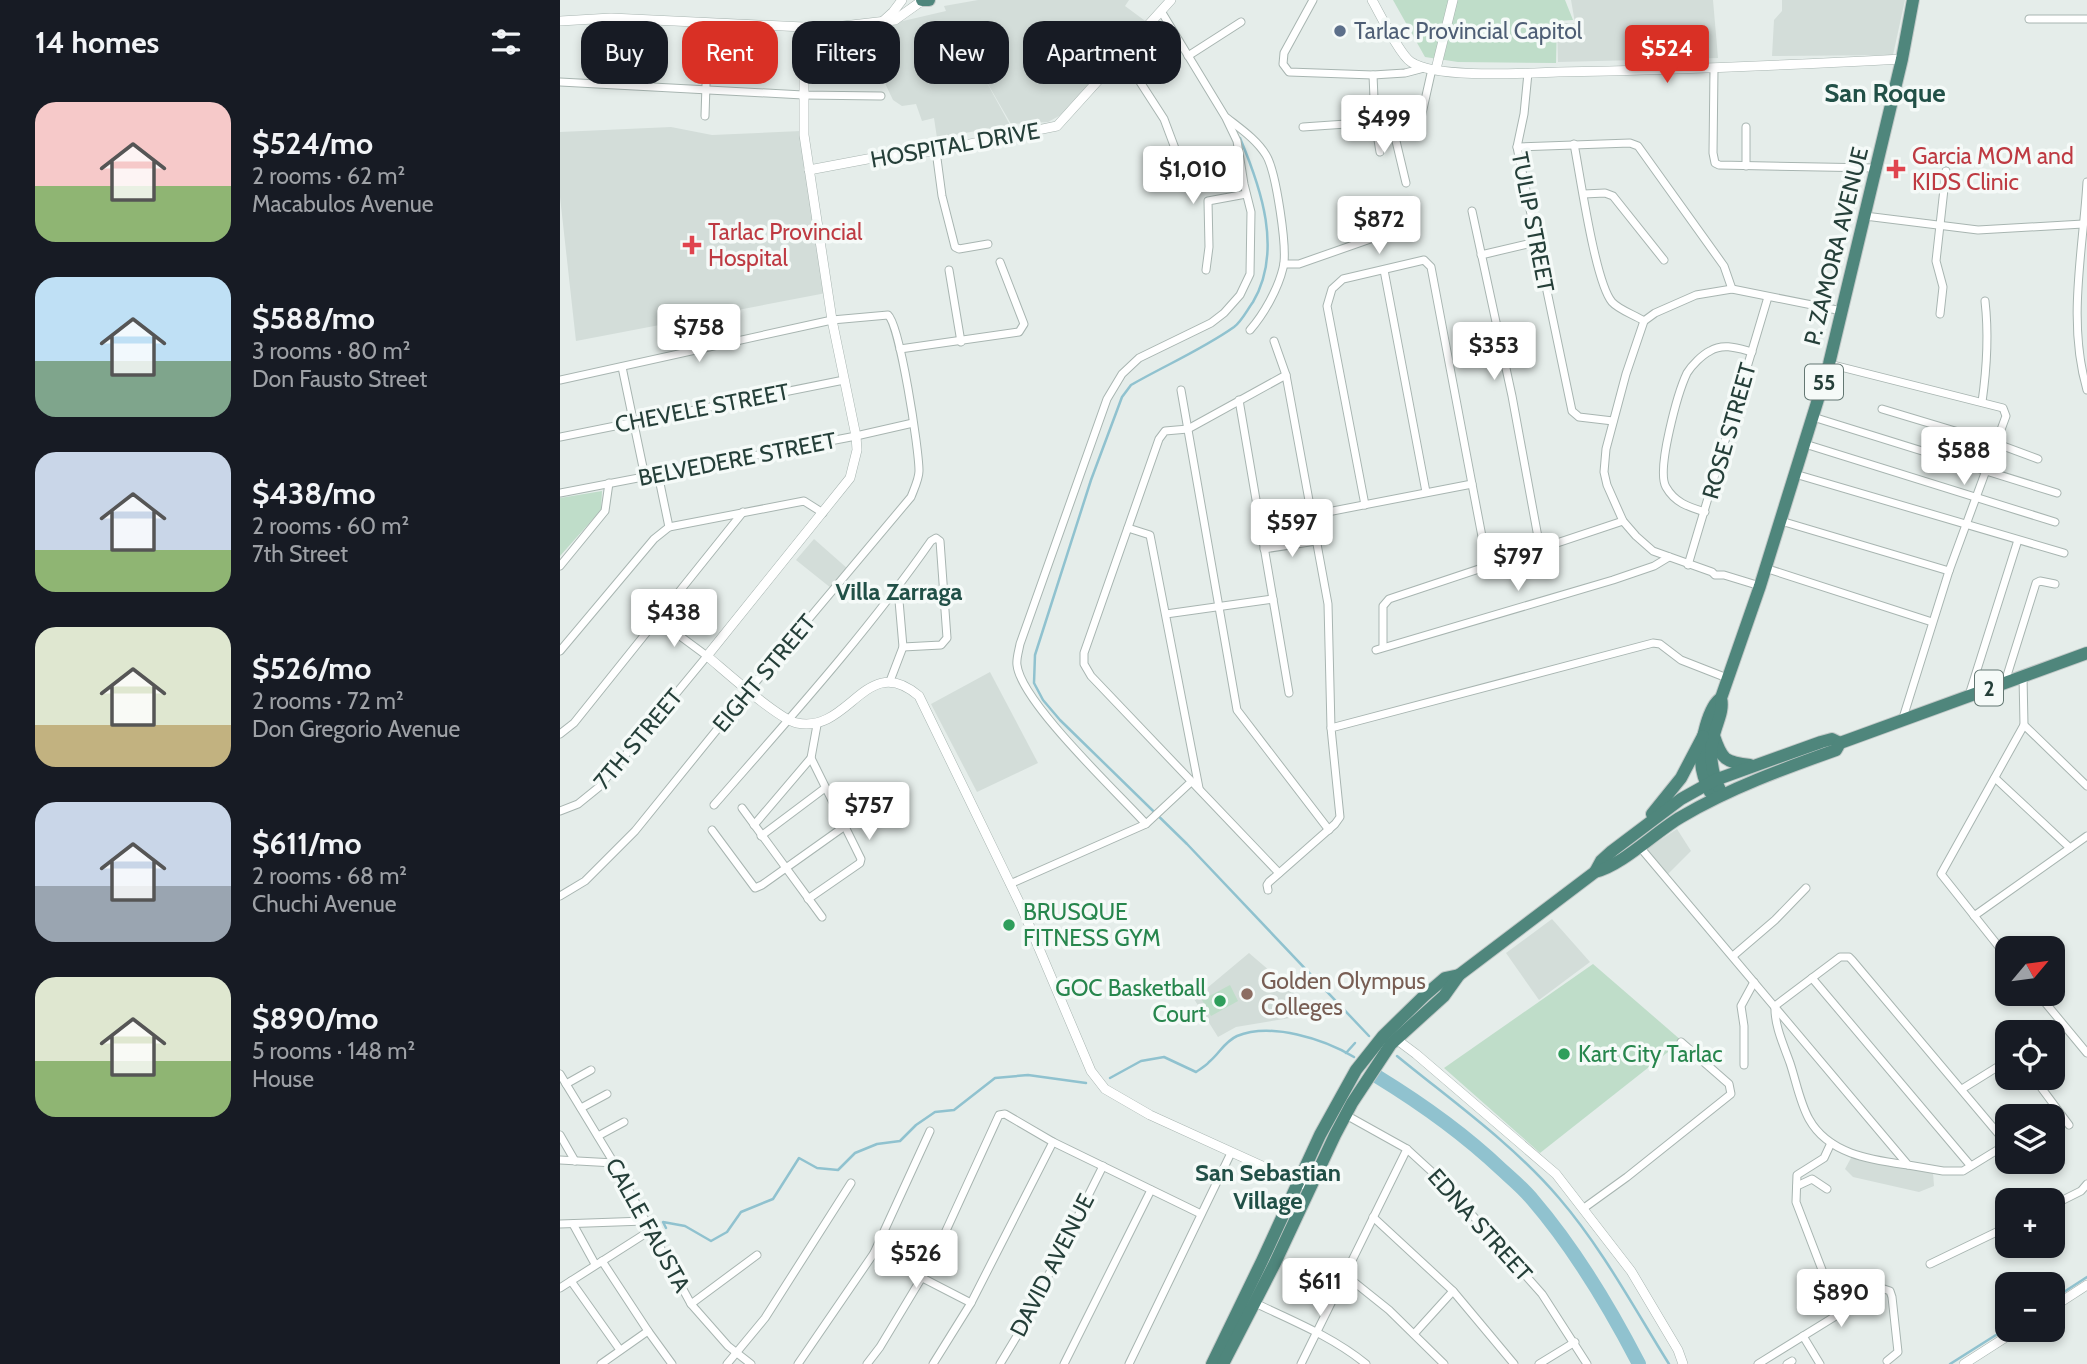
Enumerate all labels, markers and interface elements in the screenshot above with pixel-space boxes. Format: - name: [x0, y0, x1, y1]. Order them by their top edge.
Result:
- place label: Tarlac Provincial Capitol: [1354, 17, 1583, 45]
- chip: Buy: [581, 21, 668, 84]
- chip: Rent: [682, 21, 778, 84]
- chip: Filters: [792, 21, 900, 84]
- chip: New: [914, 21, 1009, 84]
- chip: Apartment: [1023, 21, 1181, 84]
- icon: filters: [487, 23, 525, 61]
- marker: Tarlac Provincial Capitol: [1332, 23, 1348, 39]
- text: 14 homes: [35, 24, 159, 61]
- pin: $524: [1626, 25, 1708, 85]
- text: $524: [1641, 34, 1693, 62]
- district label: San Roque: [1824, 77, 1946, 109]
- pin: $499: [1343, 96, 1425, 155]
- text: $499: [1357, 104, 1411, 132]
- street label: HOSPITAL DRIVE: [868, 116, 1042, 174]
- text: $524/mo: [252, 125, 373, 162]
- icon: home: [91, 130, 175, 214]
- place label: Garcia MOM and KIDS Clinic: [1912, 142, 2074, 196]
- street label: P. ZAMORA AVENUE: [1798, 144, 1874, 348]
- pin: $1,010: [1136, 146, 1250, 206]
- street label: TULIP STREET: [1506, 150, 1560, 294]
- text: $1,010: [1159, 155, 1227, 183]
- marker: Garcia MOM and KIDS Clinic: [1886, 159, 1906, 179]
- text: 2 rooms · 62 m²: [252, 162, 405, 190]
- text: Macabulos Avenue: [252, 190, 433, 218]
- pin: $872: [1338, 196, 1420, 256]
- text: $872: [1353, 205, 1405, 233]
- place label: Tarlac Provincial Hospital: [708, 218, 863, 272]
- marker: Tarlac Provincial Hospital: [682, 235, 702, 255]
- text: $588/mo: [252, 300, 375, 337]
- pin: $758: [658, 304, 740, 364]
- icon: home: [91, 305, 175, 389]
- text: $758: [673, 313, 725, 341]
- pin: $353: [1453, 322, 1535, 382]
- text: $353: [1469, 331, 1519, 359]
- text: 3 rooms · 80 m²: [252, 337, 410, 365]
- street label: ROSE STREET: [1696, 360, 1762, 502]
- road number: 55: [1805, 364, 1843, 400]
- text: Don Fausto Street: [252, 365, 427, 393]
- street label: CHEVELE STREET: [613, 377, 791, 439]
- street label: BELVEDERE STREET: [636, 426, 838, 492]
- pin: $588: [1923, 428, 2005, 487]
- text: $588: [1937, 436, 1991, 464]
- text: $438/mo: [252, 475, 375, 512]
- icon: home: [91, 480, 175, 564]
- pin: $597: [1251, 500, 1333, 559]
- text: $597: [1267, 508, 1317, 536]
- text: 2 rooms · 60 m²: [252, 512, 409, 540]
- pin: $797: [1477, 534, 1559, 593]
- text: 7th Street: [252, 540, 348, 568]
- text: $797: [1493, 542, 1543, 570]
- district label: Villa Zarraga: [836, 577, 963, 606]
- pin: $438: [633, 590, 715, 649]
- text: $438: [647, 598, 701, 626]
- street label: EIGHT STREET: [707, 608, 821, 738]
- text: $526/mo: [252, 650, 371, 687]
- icon: home: [91, 655, 175, 739]
- road number: 2: [1975, 670, 2003, 706]
- street label: 7TH STREET: [588, 683, 688, 795]
- text: 2 rooms · 72 m²: [252, 687, 404, 715]
- text: Don Gregorio Avenue: [252, 715, 460, 743]
- pin: $757: [828, 782, 910, 842]
- text: $757: [844, 791, 894, 819]
- text: $611/mo: [252, 825, 362, 862]
- icon: home: [91, 830, 175, 914]
- text: 2 rooms · 68 m²: [252, 862, 407, 890]
- text: Chuchi Avenue: [252, 890, 397, 918]
- place label: BRUSQUE FITNESS GYM: [1023, 898, 1161, 952]
- marker: BRUSQUE FITNESS GYM: [1001, 917, 1017, 933]
- north arrow: [1995, 936, 2065, 1006]
- map controls: [1995, 936, 2065, 1342]
- place label: Golden Olympus Colleges: [1261, 967, 1426, 1021]
- place label: GOC Basketball Court: [1055, 974, 1207, 1028]
- marker: Golden Olympus Colleges: [1239, 986, 1255, 1002]
- marker: GOC Basketball Court: [1212, 993, 1228, 1009]
- text: $890/mo: [252, 1000, 378, 1037]
- icon: home: [91, 1005, 175, 1089]
- button: locate: [1995, 1020, 2065, 1090]
- text: 5 rooms · 148 m²: [252, 1037, 415, 1065]
- place label: Kart City Tarlac: [1578, 1040, 1723, 1068]
- marker: Kart City Tarlac: [1556, 1046, 1572, 1062]
- text: House: [252, 1065, 314, 1093]
- button: layers: [1995, 1104, 2065, 1174]
- street label: CALLE FAUSTA: [600, 1153, 696, 1297]
- district label: San Sebastian Village: [1195, 1158, 1341, 1215]
- street label: EDNA STREET: [1422, 1163, 1538, 1287]
- button: +: [1995, 1188, 2065, 1258]
- street label: DAVID AVENUE: [1004, 1189, 1100, 1341]
- pin: $526: [875, 1230, 957, 1290]
- text: $526: [891, 1239, 941, 1267]
- pin: $611: [1279, 1258, 1361, 1318]
- text: $611: [1298, 1267, 1342, 1295]
- pin: $890: [1800, 1270, 1882, 1329]
- button: −: [1995, 1272, 2065, 1342]
- text: $890: [1813, 1278, 1869, 1306]

